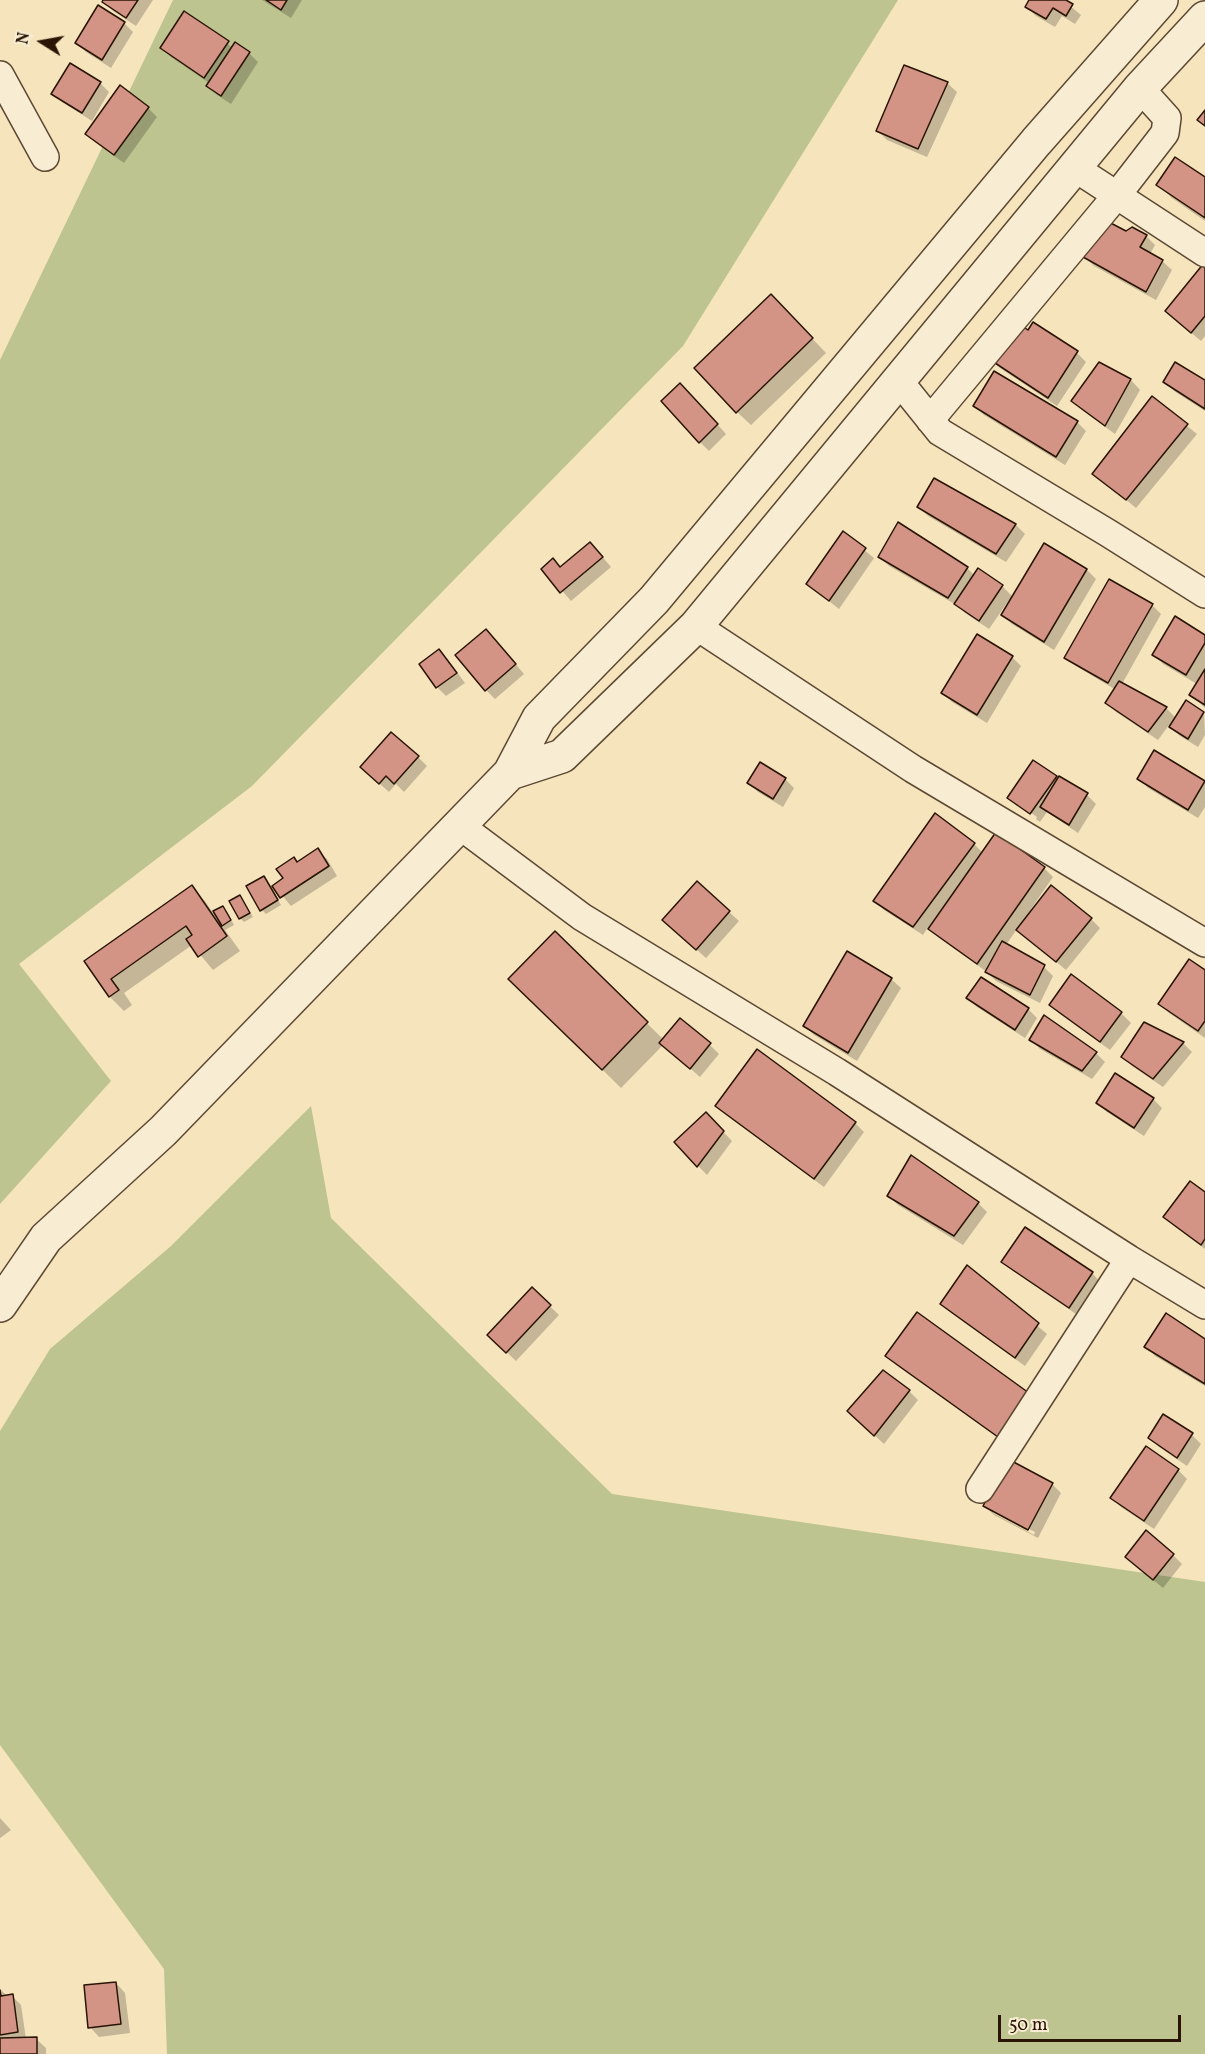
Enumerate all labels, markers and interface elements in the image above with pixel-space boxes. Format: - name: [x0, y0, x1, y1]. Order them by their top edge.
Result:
- north arrow: [12, 12, 72, 72]
- text: N: [12, 31, 36, 46]
- scale bar: [1001, 2003, 1184, 2041]
- text: 50 m: [1009, 2013, 1048, 2038]

